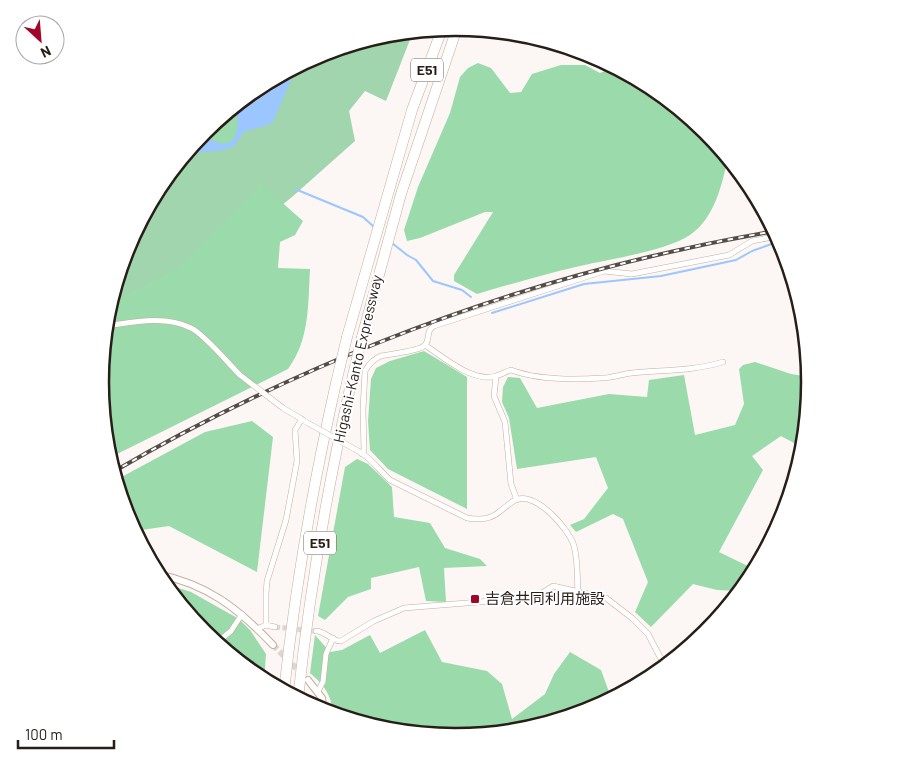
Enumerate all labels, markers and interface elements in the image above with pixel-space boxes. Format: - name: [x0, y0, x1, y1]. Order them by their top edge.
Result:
- north arrow: [15, 15, 65, 65]
- text: N: [38, 42, 54, 62]
- road number: E51: [411, 58, 443, 82]
- street label: Higashi-Kanto Expressway: [329, 273, 385, 445]
- road number: E51: [304, 532, 336, 554]
- place label: 吉倉共同利用施設: [485, 589, 605, 607]
- marker: 吉倉共同利用施設: [469, 593, 481, 605]
- scale bar: [18, 718, 114, 750]
- text: 100 m: [25, 725, 63, 743]

